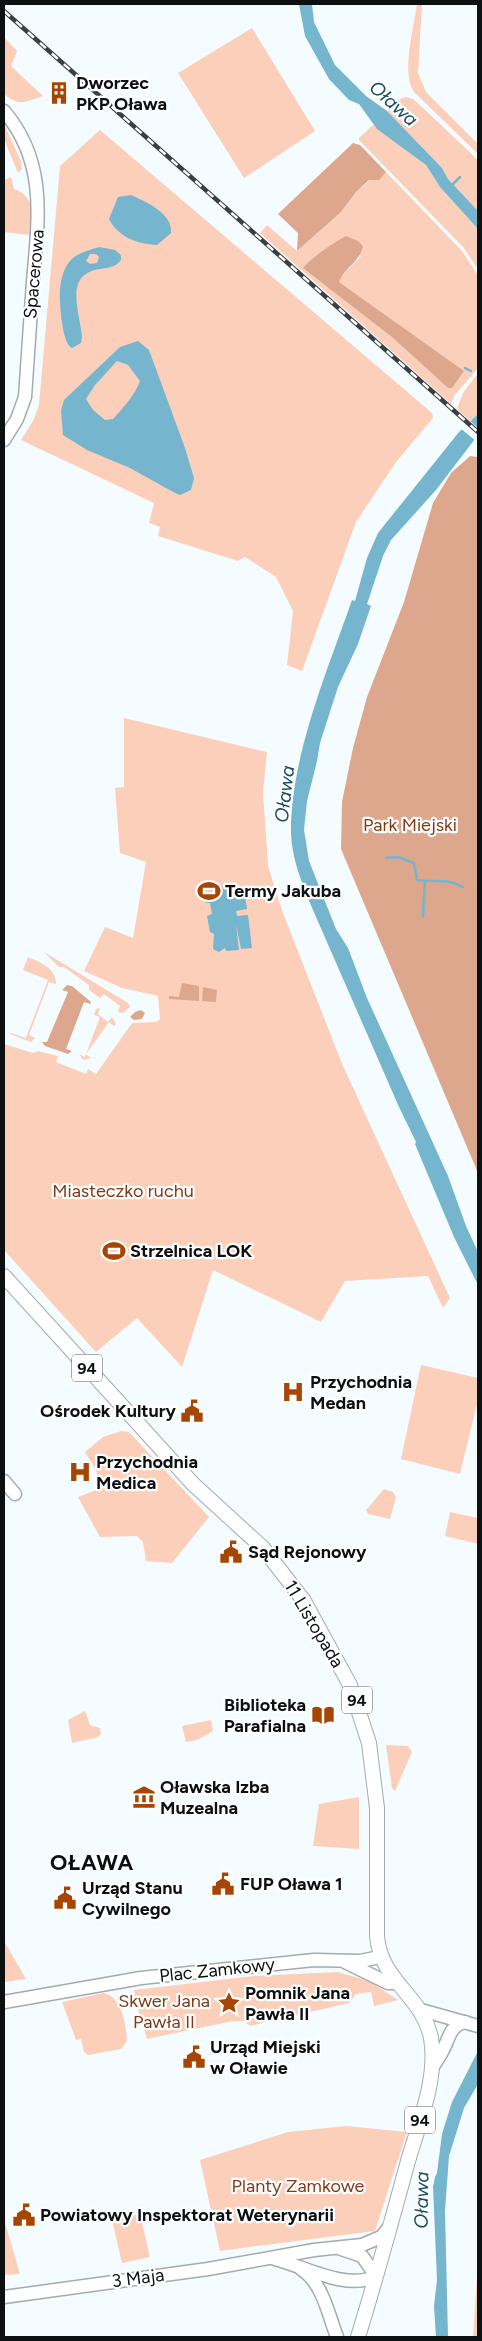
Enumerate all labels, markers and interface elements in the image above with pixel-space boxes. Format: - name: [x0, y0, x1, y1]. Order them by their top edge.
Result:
- place label: Dworzec PKP Oława: [76, 72, 167, 115]
- water label: Oława: [365, 76, 423, 131]
- building icon: Dworzec PKP Oława: [46, 80, 72, 106]
- street label: Spacerowa: [19, 228, 49, 320]
- water label: Oława: [270, 764, 299, 824]
- park label: Park Miejski: [363, 814, 457, 836]
- sports icon: Termy Jakuba: [196, 878, 222, 904]
- place label: Termy Jakuba: [225, 880, 341, 902]
- park label: Miasteczko ruchu: [52, 1180, 194, 1202]
- sports icon: Strzelnica LOK: [101, 1238, 127, 1264]
- place label: Strzelnica LOK: [130, 1240, 252, 1262]
- road number: 94: [72, 1355, 102, 1382]
- place label: Przychodnia Medan: [310, 1371, 412, 1414]
- hospital icon: Przychodnia Medan: [280, 1379, 306, 1405]
- public building icon: Ośrodek Kultury: [179, 1398, 205, 1424]
- place label: Ośrodek Kultury: [40, 1400, 177, 1422]
- place label: Przychodnia Medica: [96, 1451, 198, 1494]
- hospital icon: Przychodnia Medica: [67, 1459, 93, 1485]
- public building icon: Sąd Rejonowy: [218, 1539, 244, 1565]
- place label: Sąd Rejonowy: [248, 1541, 367, 1563]
- street label: 11 Listopada: [279, 1576, 349, 1672]
- road number: 94: [342, 1686, 372, 1714]
- place label: Biblioteka Parafialna: [224, 1694, 306, 1737]
- library icon: Biblioteka Parafialna: [310, 1702, 336, 1728]
- place label: Oławska Izba Muzealna: [160, 1776, 269, 1819]
- museum icon: Oławska Izba Muzealna: [131, 1784, 157, 1810]
- district label: OŁAWA: [50, 1849, 134, 1876]
- public building icon: FUP Oława 1: [210, 1871, 236, 1897]
- place label: FUP Oława 1: [240, 1873, 343, 1895]
- place label: Urząd Stanu Cywilnego: [82, 1877, 183, 1920]
- public building icon: Urząd Stanu Cywilnego: [52, 1885, 78, 1911]
- street label: Plac Zamkowy: [158, 1953, 276, 1987]
- place label: Pomnik Jana Pawła II: [245, 1982, 350, 2025]
- park label: Skwer Jana Pawła II: [118, 1990, 210, 2033]
- place icon: Pomnik Jana Pawła II: [216, 1990, 242, 2016]
- place label: Urząd Miejski w Oławie: [210, 2036, 321, 2079]
- public building icon: Urząd Miejski w Oławie: [181, 2044, 207, 2070]
- road number: 94: [405, 2106, 435, 2134]
- water label: Oława: [410, 2171, 433, 2229]
- park label: Planty Zamkowe: [232, 2175, 365, 2197]
- public building icon: Powiatowy Inspektorat Weterynarii: [11, 2202, 37, 2228]
- place label: Powiatowy Inspektorat Weterynarii: [40, 2204, 334, 2226]
- street label: 3 Maja: [111, 2264, 165, 2292]

